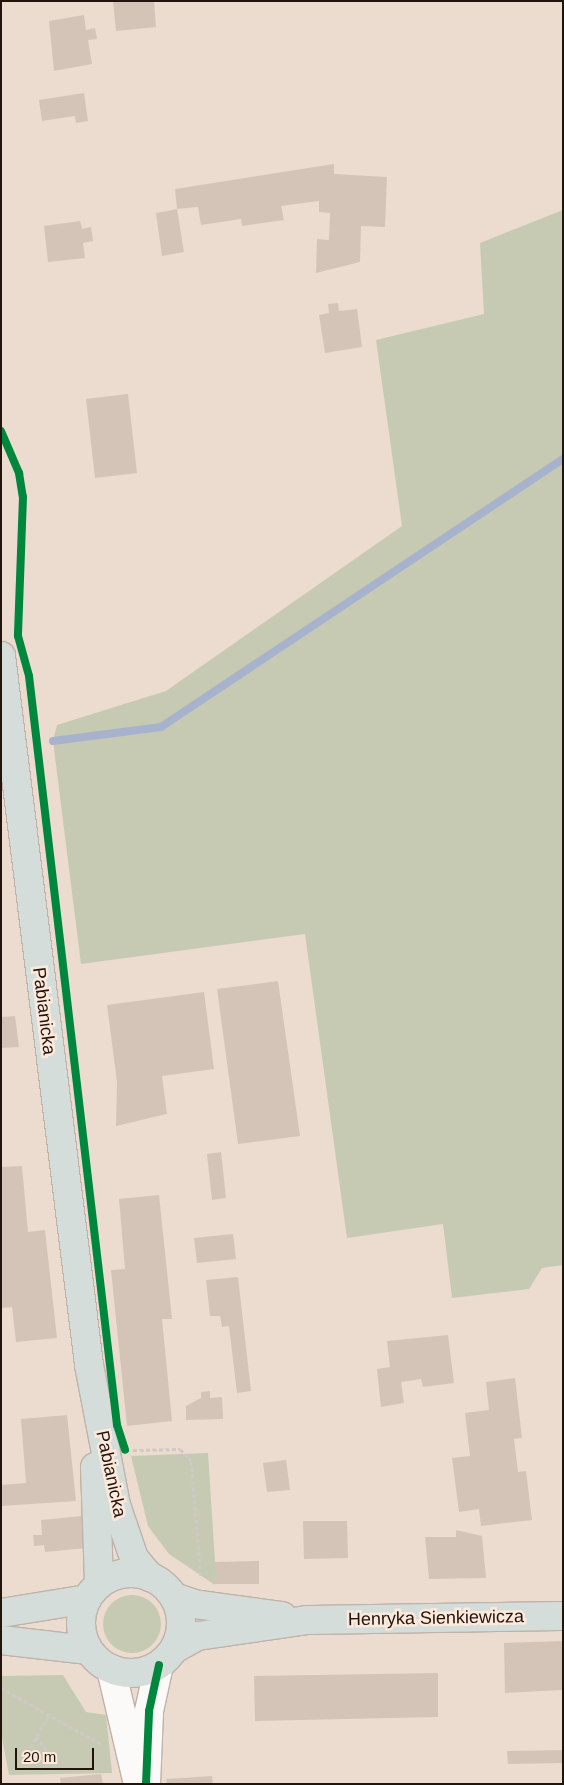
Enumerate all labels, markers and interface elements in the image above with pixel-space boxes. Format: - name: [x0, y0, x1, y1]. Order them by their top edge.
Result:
- street label: Pabianicka: [28, 966, 60, 1056]
- street label: Pabianicka: [91, 1429, 131, 1519]
- street label: Henryka Sienkiewicza: [348, 1606, 524, 1630]
- scale bar: [18, 1738, 96, 1770]
- text: 20 m: [23, 1748, 56, 1765]

